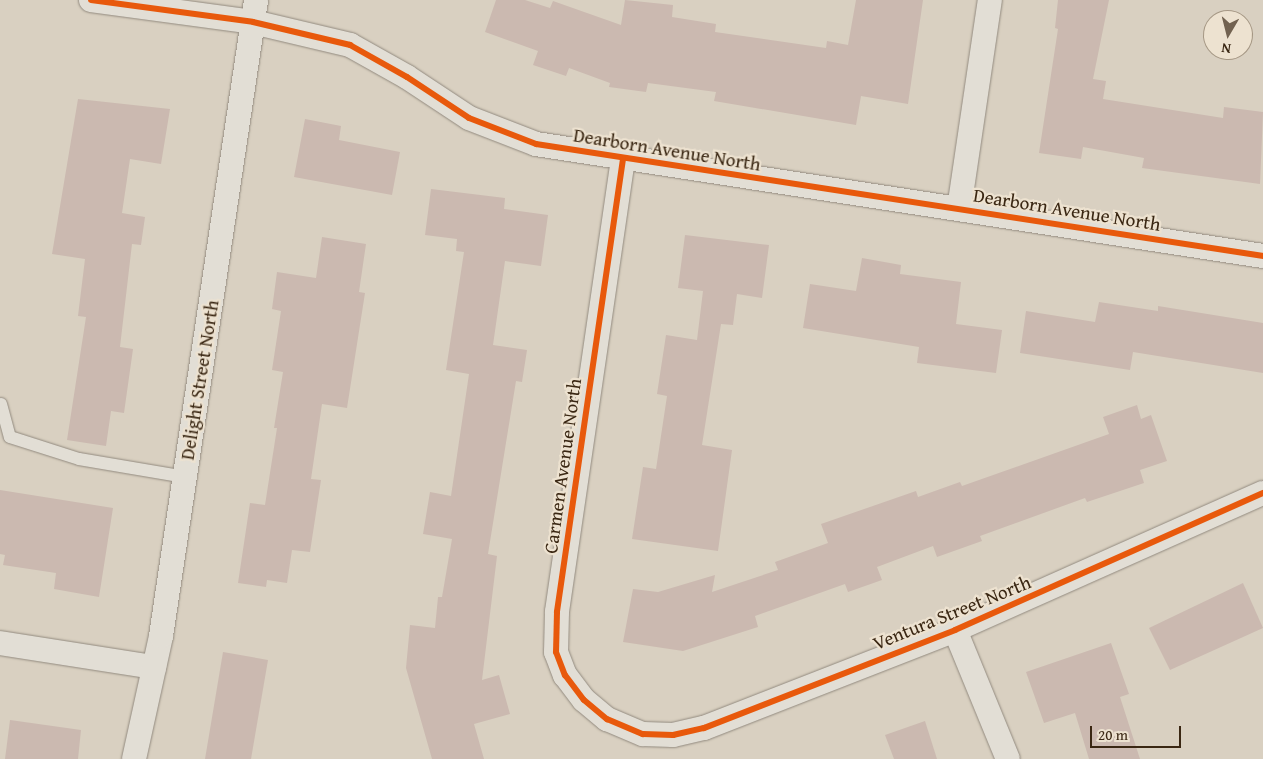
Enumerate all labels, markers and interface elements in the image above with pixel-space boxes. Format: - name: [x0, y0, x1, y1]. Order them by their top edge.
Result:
- north arrow: [1203, 10, 1253, 60]
- text: N: [1220, 38, 1232, 59]
- street label: Dearborn Avenue North: [572, 124, 762, 176]
- street label: Dearborn Avenue North: [972, 184, 1162, 236]
- street label: Delight Street North: [176, 298, 224, 462]
- street label: Carmen Avenue North: [539, 377, 587, 555]
- street label: Ventura Street North: [870, 571, 1034, 655]
- scale bar: [1093, 716, 1184, 748]
- text: 20 m: [1098, 724, 1128, 745]

